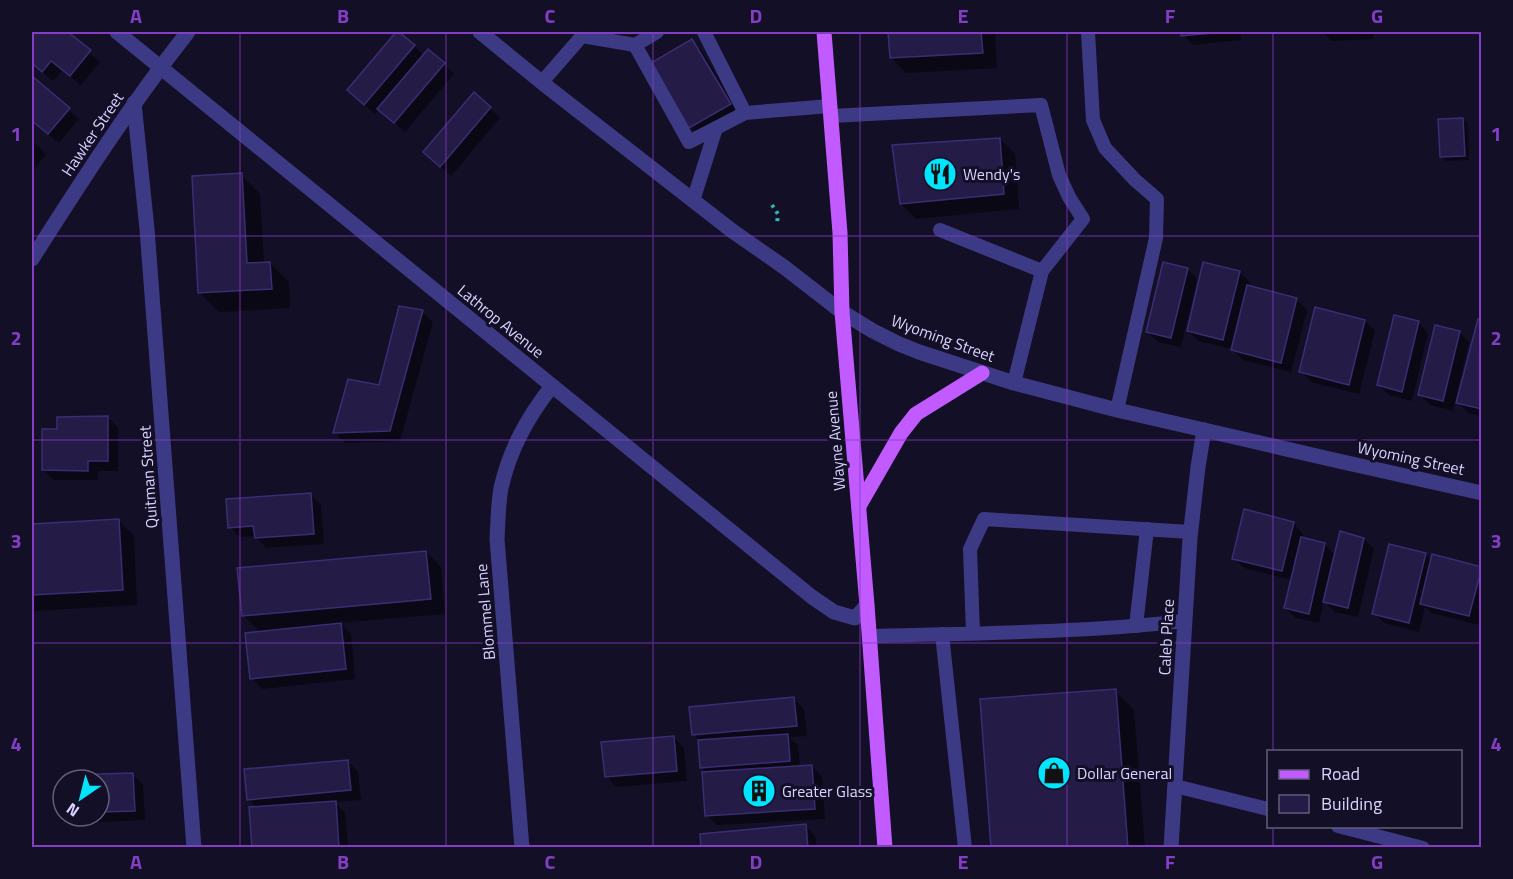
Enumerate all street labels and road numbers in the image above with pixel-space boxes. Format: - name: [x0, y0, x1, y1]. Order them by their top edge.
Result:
- street label: Hawker Street: [55, 87, 129, 181]
- street label: Lathrop Avenue: [452, 278, 550, 364]
- street label: Wyoming Street: [888, 308, 999, 368]
- street label: Wayne Avenue: [819, 390, 851, 492]
- street label: Quitman Street: [132, 424, 164, 529]
- street label: Wyoming Street: [1355, 435, 1467, 481]
- street label: Blommel Lane: [469, 563, 501, 661]
- street label: Caleb Place: [1152, 598, 1180, 676]

